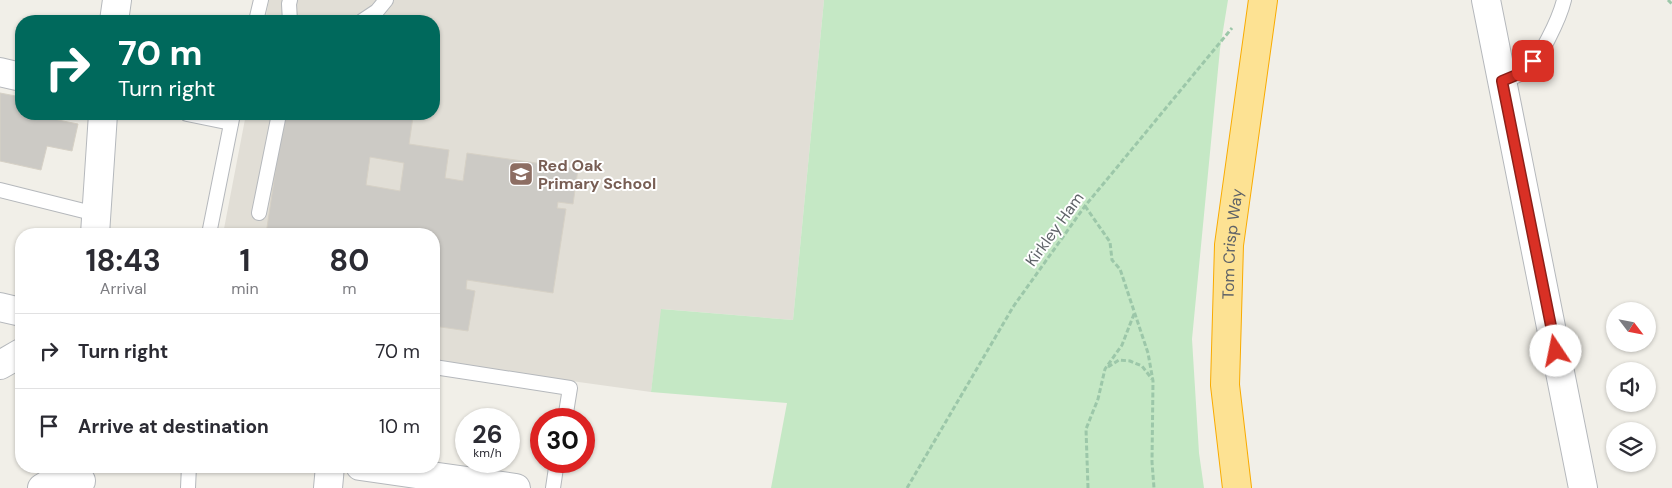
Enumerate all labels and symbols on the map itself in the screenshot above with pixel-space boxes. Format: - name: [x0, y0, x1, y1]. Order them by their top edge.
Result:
- pin: [1512, 40, 1554, 82]
- place label: Red Oak Primary School: [538, 155, 656, 194]
- school or university icon: Red Oak Primary School: [508, 161, 534, 187]
- street label: Tom Crisp Way: [1217, 187, 1248, 300]
- street label: Kirkley Ham: [1020, 188, 1088, 270]
- north arrow: [1606, 302, 1656, 352]
- position arrow: [1529, 324, 1581, 376]
- speed limit sign: 30: [530, 408, 595, 473]

